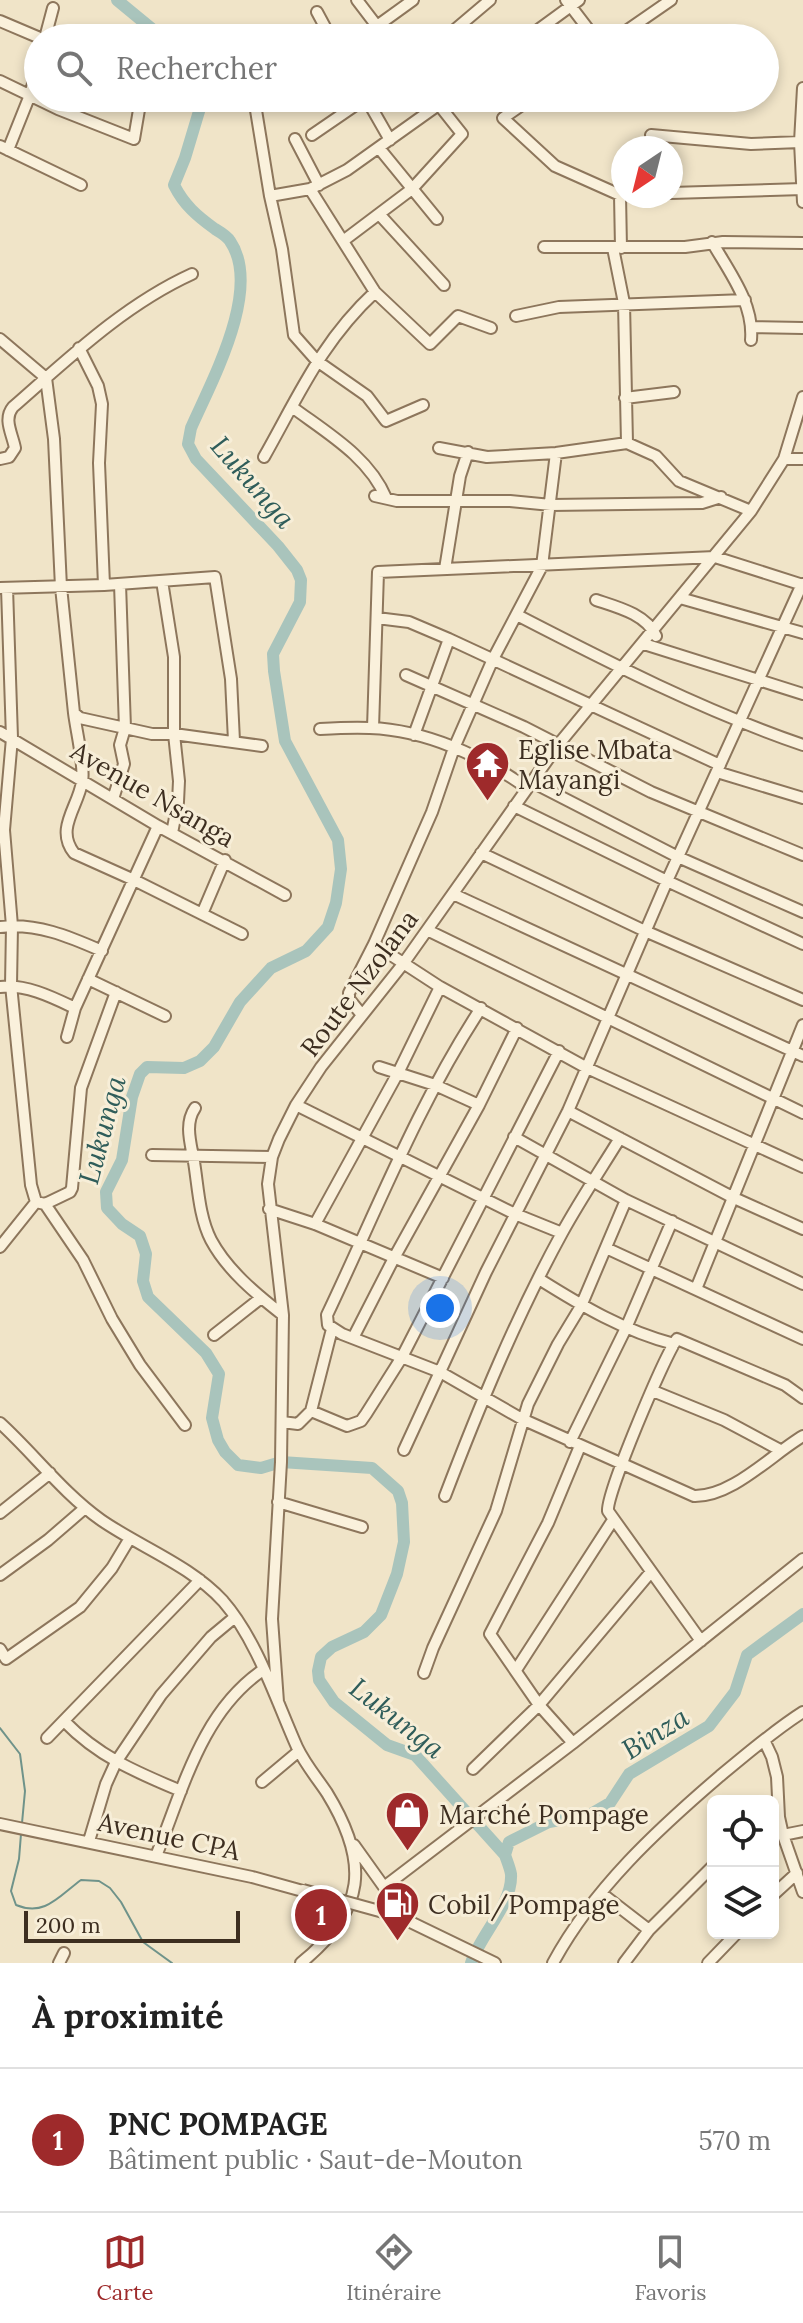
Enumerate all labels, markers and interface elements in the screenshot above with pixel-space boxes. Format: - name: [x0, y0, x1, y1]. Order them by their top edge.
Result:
- search box: [24, 24, 779, 112]
- icon: search: [52, 46, 96, 90]
- text: Rechercher: [116, 49, 277, 87]
- north arrow: [611, 136, 683, 208]
- water label: Lukunga: [203, 428, 303, 536]
- street label: Avenue Nsanga: [64, 733, 241, 854]
- place label: Eglise Mbata Mayangi: [518, 733, 672, 796]
- temple icon: Eglise Mbata Mayangi: [463, 740, 511, 803]
- street label: Route Nzolana: [293, 903, 425, 1063]
- water label: Lukunga: [70, 1071, 134, 1188]
- your location: [420, 1288, 460, 1328]
- water label: Lukunga: [342, 1670, 452, 1767]
- water label: Binza: [615, 1698, 696, 1767]
- shop icon: Marché Pompage: [384, 1790, 432, 1853]
- map controls: [707, 1795, 779, 1939]
- button: locate: [707, 1795, 779, 1867]
- place label: Marché Pompage: [439, 1798, 649, 1831]
- street label: Avenue CPA: [94, 1805, 244, 1867]
- button: layers: [707, 1867, 779, 1939]
- fuel station icon: Cobil/Pompage: [373, 1880, 421, 1943]
- pin: 1: [295, 1885, 347, 1945]
- place label: Cobil/Pompage: [428, 1888, 620, 1922]
- scale bar: [24, 1907, 240, 1943]
- text: 200 m: [36, 1911, 101, 1939]
- text: À proximité: [32, 1994, 223, 2037]
- text: PNC POMPAGE: [108, 2105, 328, 2143]
- text: 1: [53, 2124, 63, 2157]
- text: 570 m: [699, 2124, 771, 2157]
- text: Bâtiment public · Saut-de-Mouton: [108, 2143, 523, 2176]
- tab: Carte: [96, 2230, 153, 2306]
- tab: Itinéraire: [346, 2230, 442, 2306]
- tab: Favoris: [634, 2230, 707, 2306]

